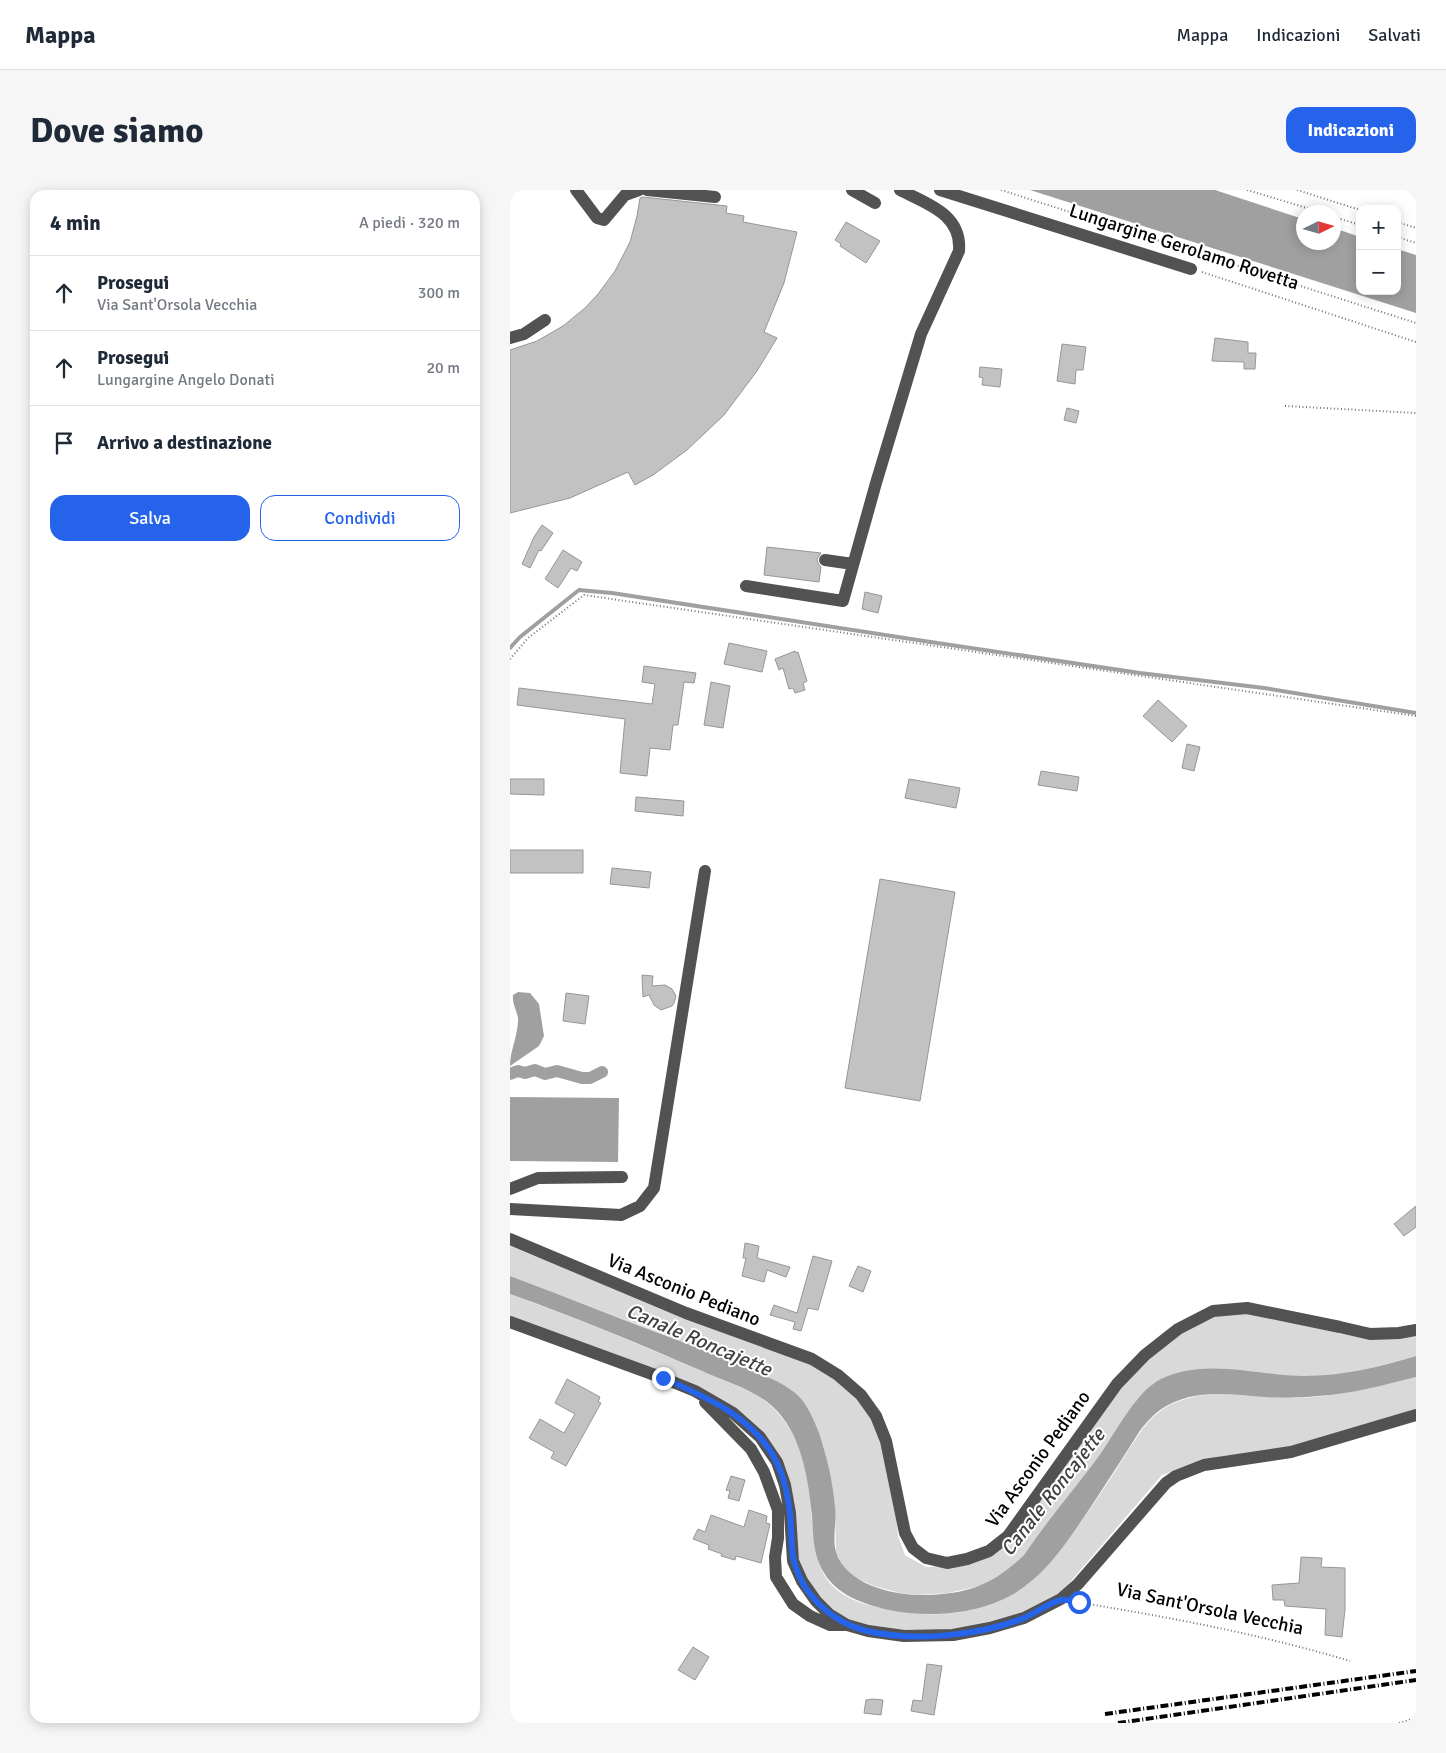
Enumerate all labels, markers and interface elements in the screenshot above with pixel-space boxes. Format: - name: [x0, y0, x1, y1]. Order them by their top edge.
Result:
- text: Mappa: [25, 20, 95, 50]
- text: Mappa: [1176, 24, 1228, 46]
- text: Indicazioni: [1256, 24, 1340, 46]
- text: Salvati: [1368, 24, 1421, 46]
- button: Indicazioni: [1286, 107, 1416, 153]
- text: Dove siamo: [30, 109, 204, 152]
- street label: Lungargine Gerolamo Rovetta: [1066, 198, 1302, 296]
- north arrow: [1296, 205, 1341, 250]
- map controls: [1356, 205, 1401, 295]
- button: +: [1356, 205, 1401, 250]
- text: 4 min: [50, 210, 101, 236]
- text: A piedi · 320 m: [359, 213, 460, 233]
- button: −: [1356, 250, 1401, 295]
- text: Prosegui: [97, 271, 169, 295]
- icon: ahead: [50, 279, 78, 307]
- text: 300 m: [418, 283, 460, 303]
- text: Via Sant'Orsola Vecchia: [97, 295, 257, 315]
- text: Prosegui: [97, 346, 169, 370]
- icon: ahead: [50, 354, 78, 382]
- text: 20 m: [426, 358, 460, 378]
- text: Lungargine Angelo Donati: [97, 370, 275, 390]
- icon: arrive: [50, 429, 78, 457]
- text: Arrivo a destinazione: [97, 431, 272, 455]
- button: Salva: [50, 495, 250, 541]
- button: Condividi: [260, 495, 460, 541]
- street label: Via Asconio Pediano: [604, 1248, 764, 1332]
- water label: Canale Roncajette: [623, 1298, 776, 1382]
- route end: [652, 1367, 675, 1390]
- street label: Via Asconio Pediano: [980, 1386, 1096, 1532]
- water label: Canale Roncajette: [995, 1422, 1111, 1561]
- street label: Via Sant'Orsola Vecchia: [1114, 1577, 1306, 1641]
- route start: [1068, 1591, 1091, 1614]

